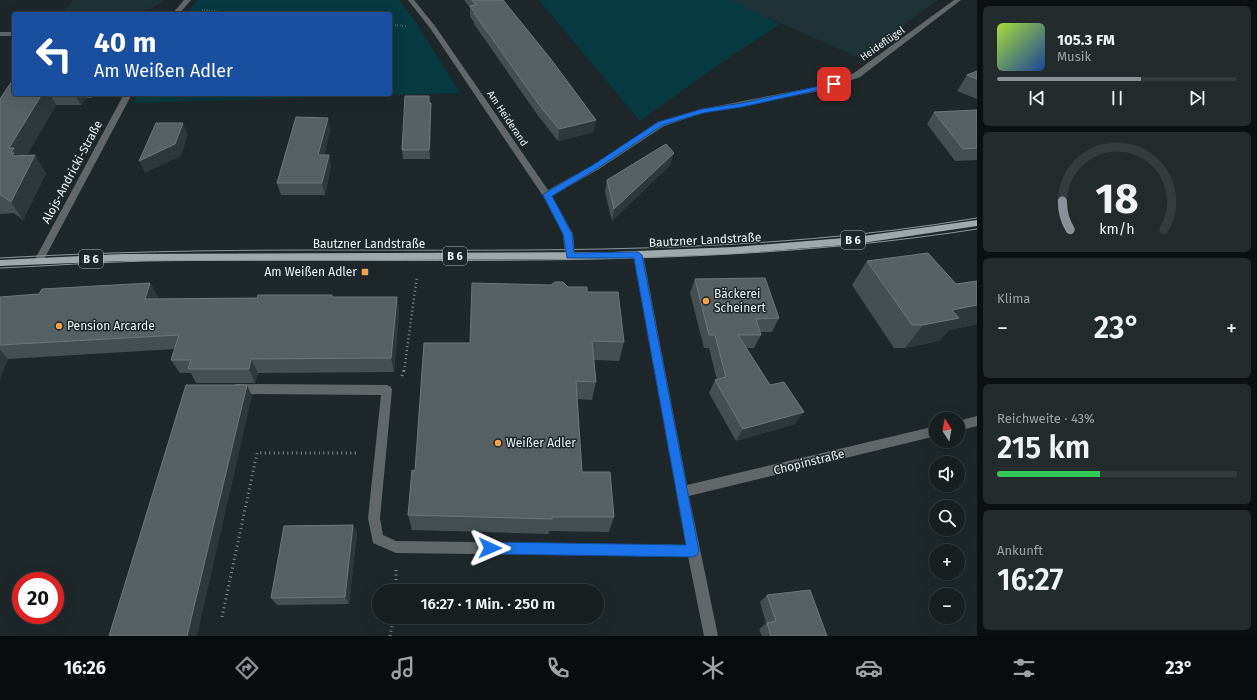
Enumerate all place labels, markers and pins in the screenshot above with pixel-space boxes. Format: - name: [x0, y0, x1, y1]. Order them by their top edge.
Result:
- pin: [817, 67, 851, 101]
- place label: Am Weißen Adler: [264, 265, 357, 279]
- marker: Am Weißen Adler: [360, 267, 370, 277]
- place label: Bäckerei Scheinert: [714, 287, 766, 315]
- marker: Bäckerei Scheinert: [701, 296, 711, 306]
- place label: Pension Arcarde: [67, 319, 155, 333]
- marker: Pension Arcarde: [54, 321, 64, 331]
- place label: Weißer Adler: [506, 436, 576, 450]
- marker: Weißer Adler: [493, 438, 503, 448]

